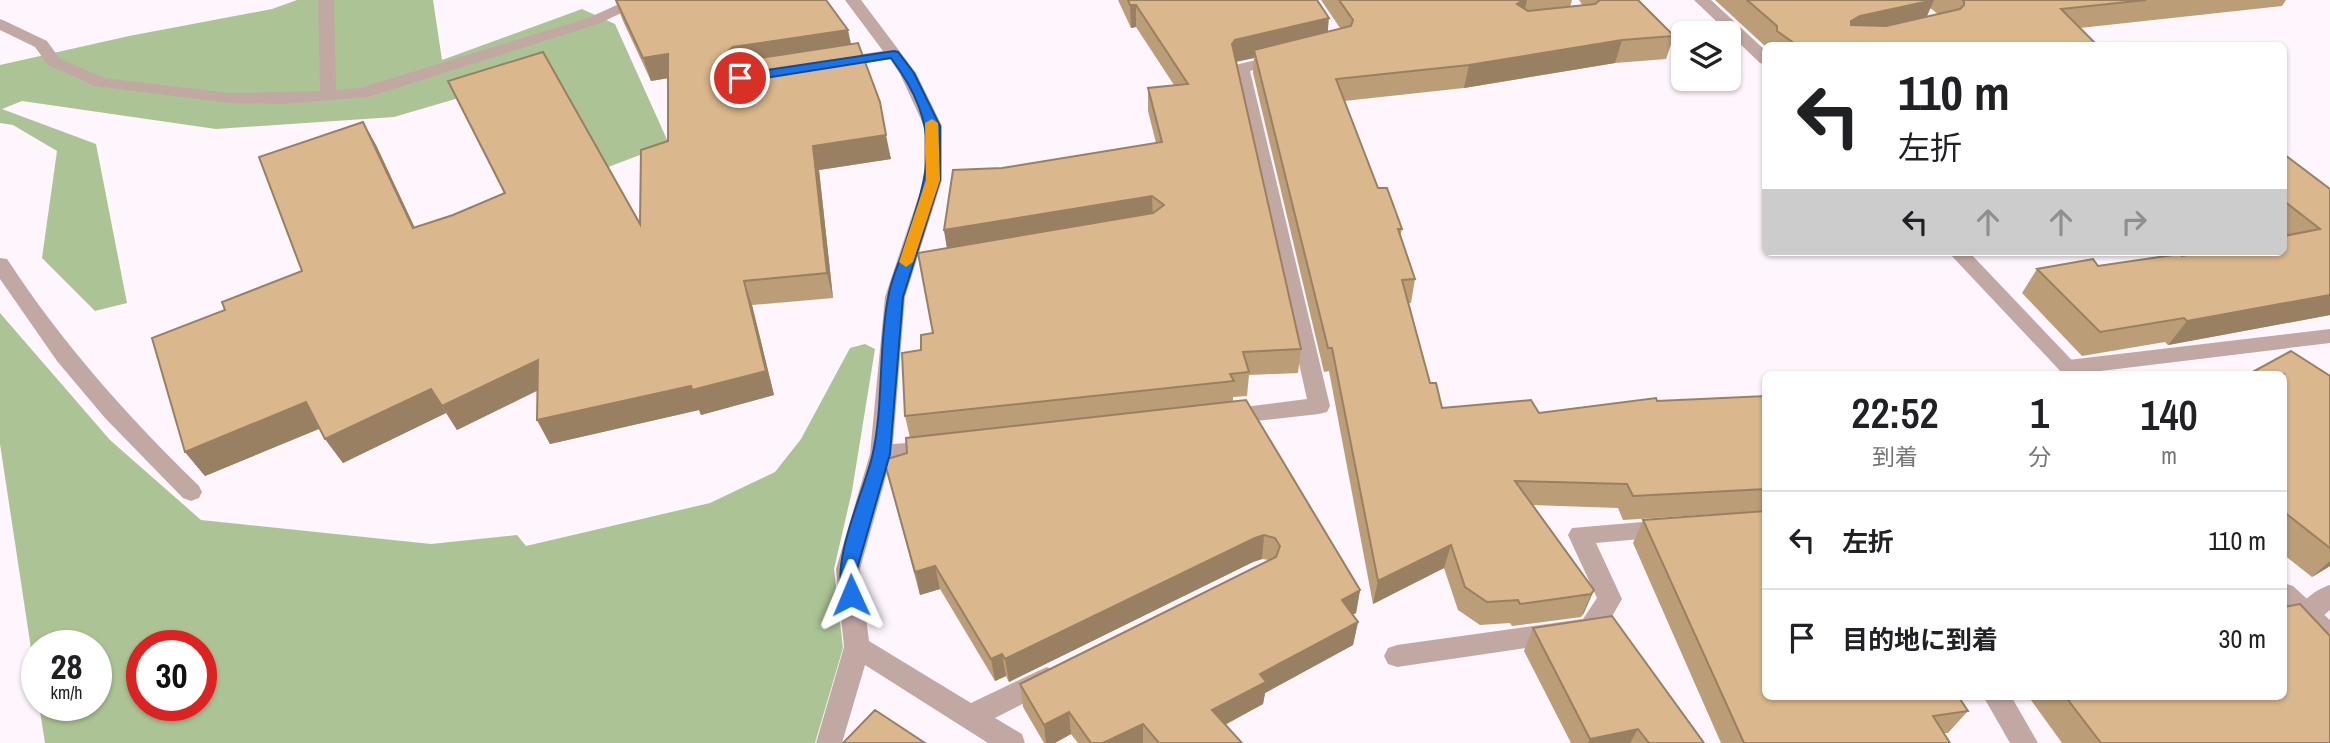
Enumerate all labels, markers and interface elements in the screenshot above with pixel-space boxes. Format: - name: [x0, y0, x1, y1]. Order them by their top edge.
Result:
- map controls: [1671, 21, 1741, 91]
- button: layers: [1671, 21, 1741, 91]
- pin: [710, 48, 770, 108]
- icon: arrive: [721, 59, 759, 97]
- text: 110 m: [1898, 59, 2010, 125]
- icon: left: [1783, 70, 1874, 161]
- text: 左折: [1898, 126, 1962, 169]
- icon: left: [1896, 203, 1934, 241]
- icon: ahead: [1969, 203, 2007, 241]
- icon: ahead: [2042, 203, 2080, 241]
- icon: right: [2115, 203, 2153, 241]
- text: 22:52: [1851, 385, 1939, 441]
- text: 1: [2030, 385, 2049, 441]
- text: 140: [2140, 387, 2198, 443]
- text: m: [2161, 440, 2177, 471]
- text: 到着: [1872, 441, 1918, 472]
- text: 分: [2028, 441, 2051, 472]
- icon: left: [1783, 521, 1821, 559]
- text: 110 m: [2208, 523, 2266, 558]
- text: 左折: [1842, 524, 1894, 559]
- position arrow: [814, 558, 888, 632]
- icon: arrive: [1783, 619, 1821, 657]
- text: 30 m: [2219, 621, 2266, 656]
- text: 目的地に到着: [1842, 622, 1998, 657]
- speed limit sign: 30: [126, 630, 217, 721]
- text: 28: [51, 643, 82, 690]
- text: km/h: [51, 680, 83, 705]

